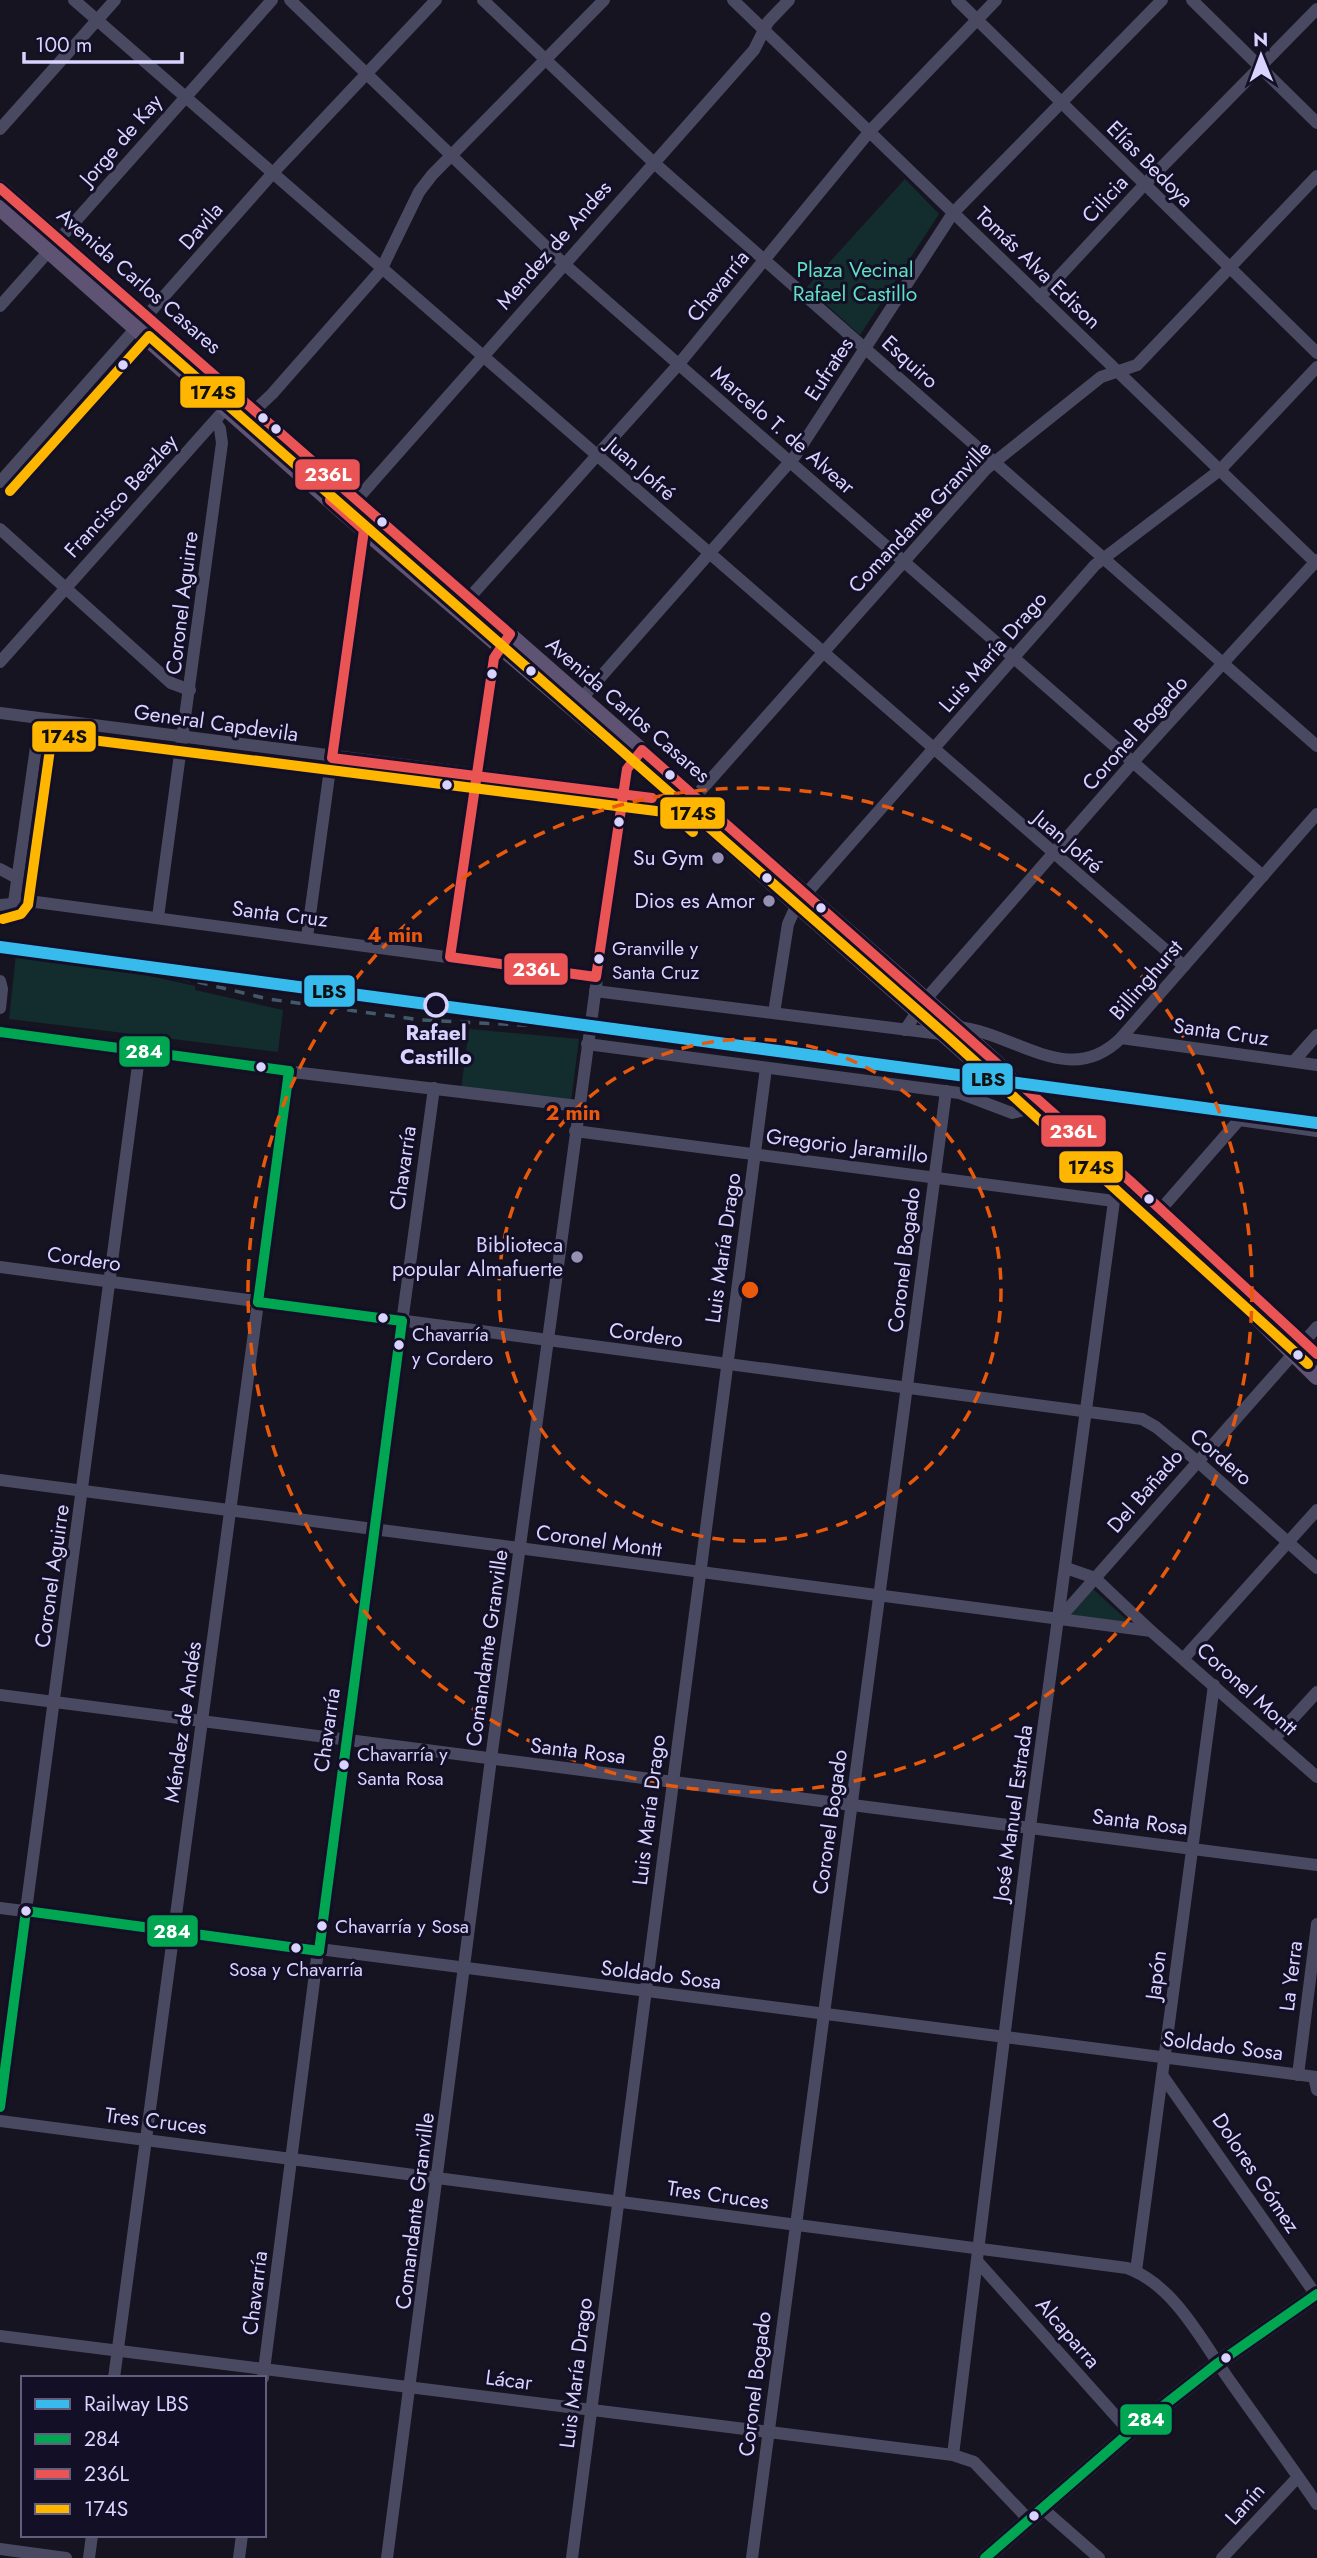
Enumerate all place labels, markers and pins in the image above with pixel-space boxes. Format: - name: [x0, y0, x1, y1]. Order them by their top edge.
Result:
- unlabelled marker: [116, 358, 130, 372]
- unlabelled marker: [256, 411, 270, 425]
- unlabelled marker: [269, 422, 283, 436]
- unlabelled marker: [375, 515, 389, 529]
- unlabelled marker: [524, 664, 538, 678]
- unlabelled marker: [485, 667, 499, 681]
- unlabelled marker: [663, 768, 677, 782]
- unlabelled marker: [440, 778, 454, 792]
- unlabelled marker: [612, 815, 626, 829]
- place label: Su Gym: [633, 843, 704, 873]
- marker: Su Gym: [710, 850, 726, 866]
- unlabelled marker: [760, 871, 774, 885]
- place label: Dios es Amor: [635, 886, 756, 916]
- marker: Dios es Amor: [761, 893, 777, 909]
- unlabelled marker: [814, 901, 828, 915]
- place label: Granville y Santa Cruz: [612, 935, 699, 986]
- marker: Granville y Santa Cruz: [592, 952, 606, 966]
- marker: Rafael Castillo: [424, 993, 448, 1017]
- place label: Rafael Castillo: [400, 1018, 472, 1072]
- unlabelled marker: [254, 1060, 268, 1074]
- unlabelled marker: [1142, 1192, 1156, 1206]
- place label: Biblioteca popular Almafuerte: [392, 1230, 563, 1284]
- marker: Biblioteca popular Almafuerte: [569, 1249, 585, 1265]
- centre of rings: [738, 1278, 762, 1302]
- unlabelled marker: [376, 1311, 390, 1325]
- place label: Chavarría y Cordero: [412, 1321, 493, 1372]
- marker: Chavarría y Cordero: [392, 1338, 406, 1352]
- unlabelled marker: [1291, 1348, 1305, 1362]
- place label: Chavarría y Santa Rosa: [357, 1741, 448, 1792]
- marker: Chavarría y Santa Rosa: [337, 1758, 351, 1772]
- unlabelled marker: [19, 1904, 33, 1918]
- place label: Chavarría y Sosa: [335, 1913, 469, 1940]
- marker: Chavarría y Sosa: [315, 1919, 329, 1933]
- marker: Sosa y Chavarría: [289, 1941, 303, 1955]
- place label: Sosa y Chavarría: [229, 1956, 363, 1983]
- unlabelled marker: [1219, 2351, 1233, 2365]
- unlabelled marker: [1027, 2509, 1041, 2523]

